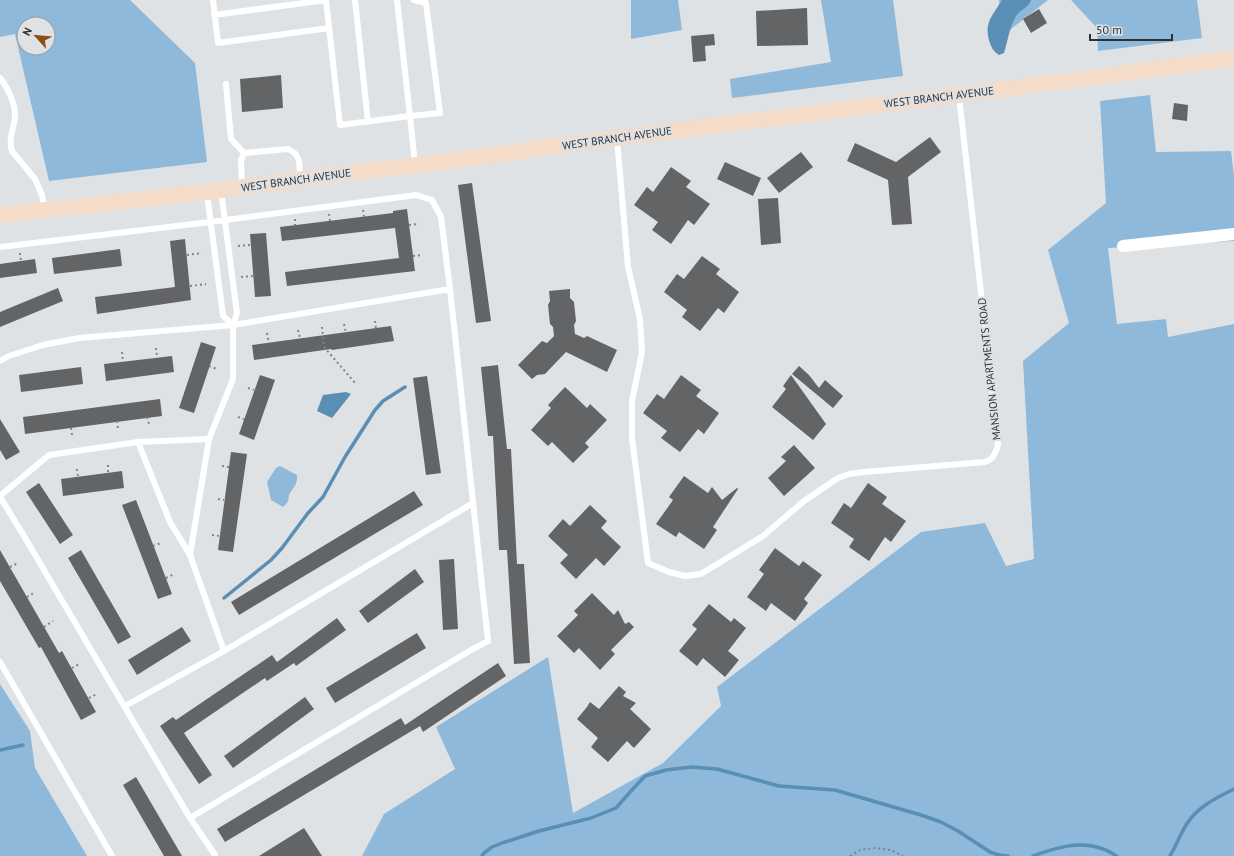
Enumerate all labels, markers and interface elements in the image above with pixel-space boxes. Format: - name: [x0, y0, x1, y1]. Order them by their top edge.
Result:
- north arrow: [16, 16, 56, 56]
- scale bar: [1090, 16, 1172, 42]
- text: 50 m: [1096, 22, 1122, 37]
- text: N: [19, 25, 35, 38]
- street label: WEST BRANCH AVENUE: [883, 83, 995, 111]
- street label: WEST BRANCH AVENUE: [561, 123, 673, 153]
- street label: WEST BRANCH AVENUE: [240, 165, 352, 195]
- street label: MANSION APARTMENTS ROAD: [975, 297, 1003, 441]

